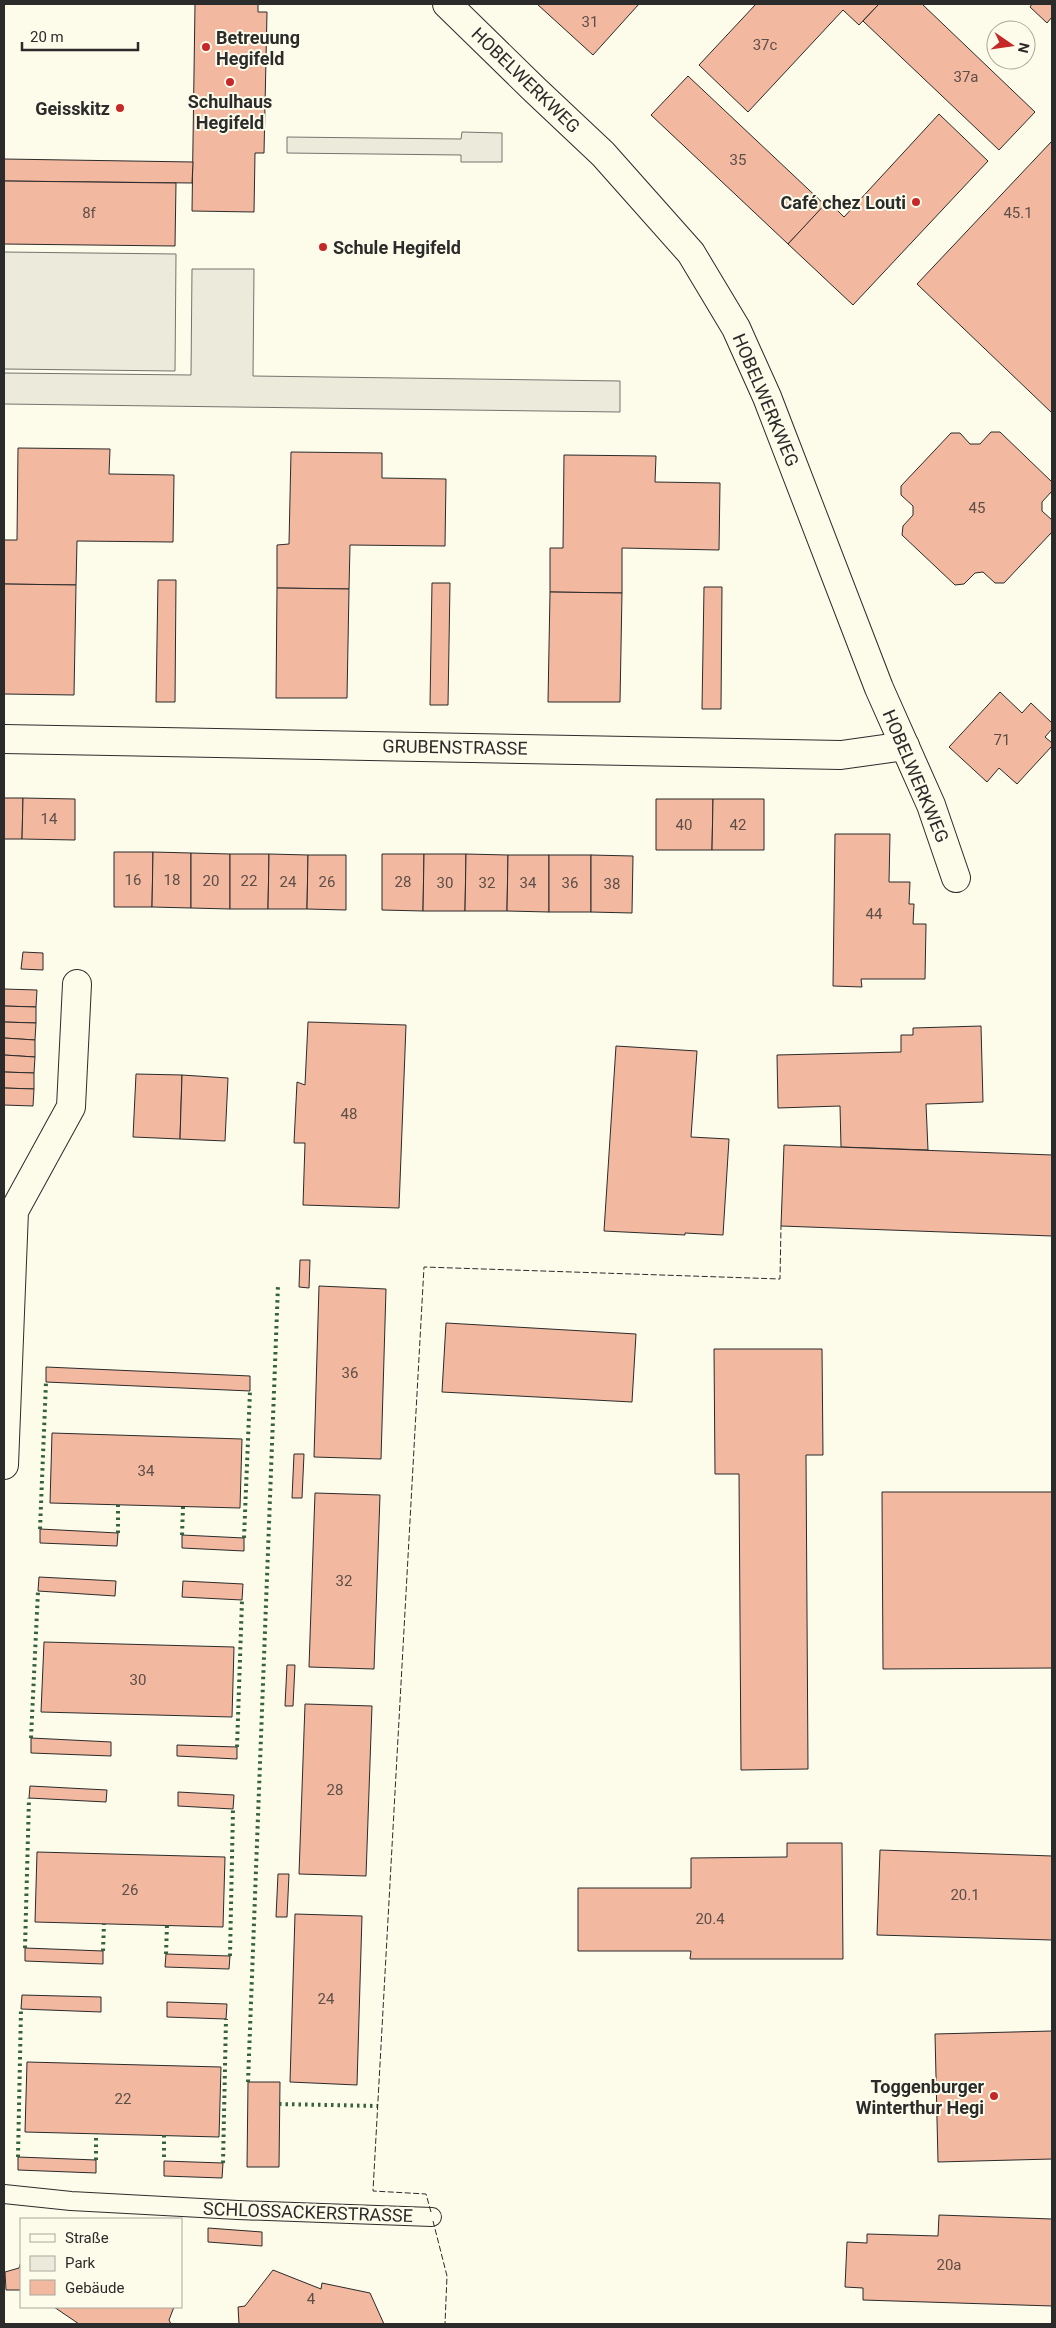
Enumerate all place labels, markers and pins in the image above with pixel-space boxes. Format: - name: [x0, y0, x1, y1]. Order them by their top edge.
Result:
- place label: Betreuung Hegifeld: [216, 27, 300, 69]
- marker: Betreuung Hegifeld: [200, 41, 212, 53]
- marker: Schulhaus Hegifeld: [224, 76, 236, 88]
- place label: Schulhaus Hegifeld: [188, 91, 272, 133]
- place label: Geisskitz: [35, 98, 110, 119]
- marker: Geisskitz: [114, 102, 126, 114]
- place label: Café chez Louti: [781, 192, 906, 213]
- marker: Café chez Louti: [910, 196, 922, 208]
- place label: Schule Hegifeld: [333, 237, 461, 258]
- marker: Schule Hegifeld: [317, 241, 329, 253]
- place label: Toggenburger Winterthur Hegi: [856, 2076, 984, 2118]
- marker: Toggenburger Winterthur Hegi: [988, 2090, 1000, 2102]

